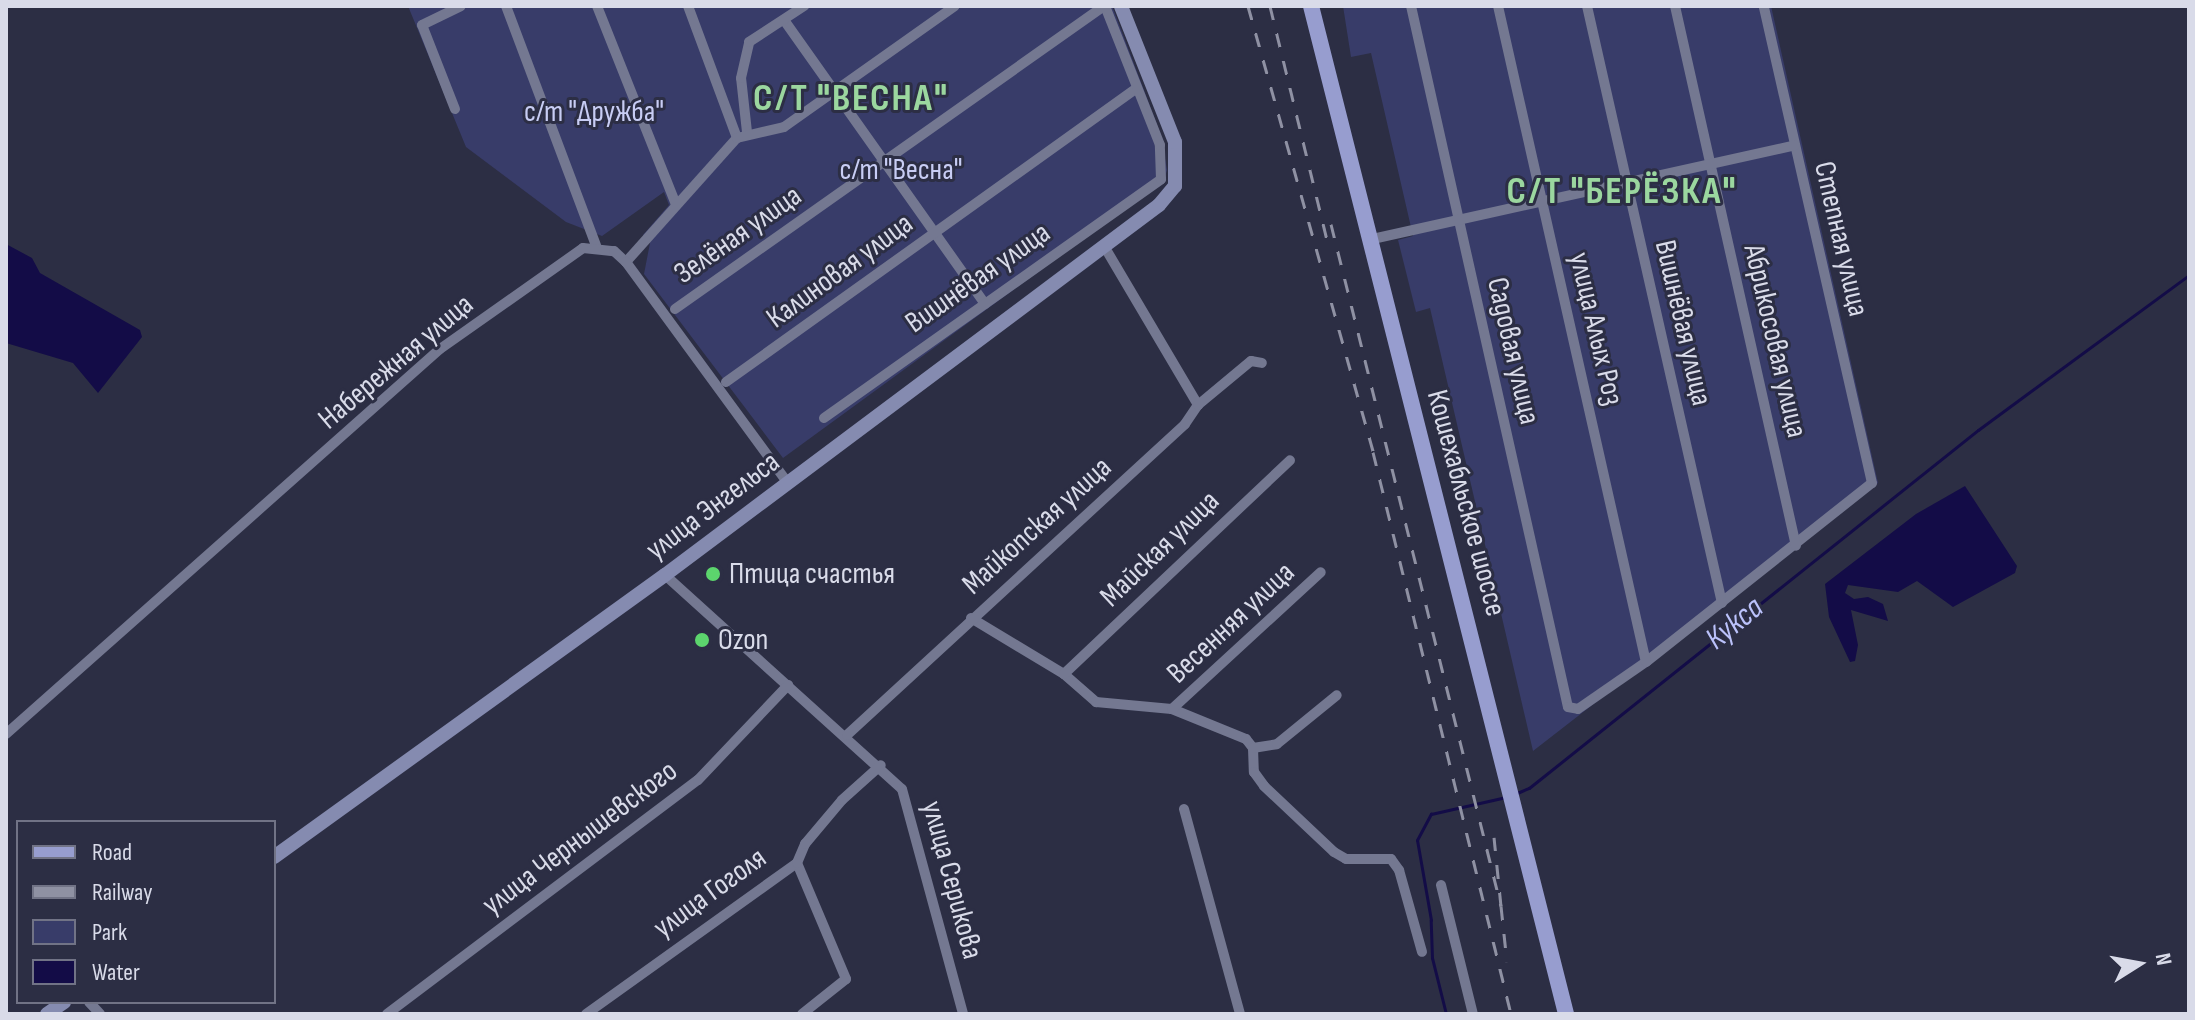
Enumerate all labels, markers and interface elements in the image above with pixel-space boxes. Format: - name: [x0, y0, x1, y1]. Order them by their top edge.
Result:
- district label: С/Т "ВЕСНА": [753, 76, 949, 122]
- park label: с/т "Дружба": [524, 94, 664, 130]
- park label: с/т "Весна": [840, 152, 962, 188]
- street label: Степная улица: [1806, 158, 1876, 320]
- district label: С/Т "БЕРЁЗКА": [1506, 169, 1738, 215]
- street label: Зелёная улица: [667, 178, 809, 292]
- street label: Калиновая улица: [760, 206, 920, 336]
- street label: Вишнёвая улица: [899, 215, 1057, 341]
- street label: Вишнёвая улица: [1647, 237, 1719, 409]
- street label: Абрикосовая улица: [1735, 241, 1815, 441]
- street label: улица Алых Роз: [1561, 249, 1631, 409]
- street label: Садовая улица: [1479, 274, 1547, 428]
- street label: Набережная улица: [311, 287, 481, 437]
- street label: Кошехабльское шоссе: [1419, 386, 1513, 620]
- street label: улица Энгельса: [639, 444, 787, 568]
- street label: Майкопская улица: [955, 450, 1119, 602]
- street label: Майская улица: [1093, 483, 1227, 615]
- street label: Весенняя улица: [1160, 555, 1302, 691]
- place label: Птица счастья: [729, 556, 895, 592]
- marker: Птица счастья: [704, 565, 722, 583]
- water label: Кукса: [1699, 589, 1771, 659]
- place label: Ozon: [718, 622, 768, 658]
- marker: Ozon: [693, 631, 711, 649]
- street label: улица Чернышевского: [476, 753, 684, 923]
- street label: улица Серикова: [914, 797, 990, 963]
- legend: [16, 820, 276, 1004]
- text: Road: [92, 838, 132, 867]
- street label: улица Гоголя: [647, 840, 773, 946]
- text: Railway: [92, 878, 152, 907]
- text: Park: [92, 918, 127, 947]
- north arrow: [2099, 924, 2179, 1004]
- text: N: [2149, 951, 2177, 968]
- text: Water: [92, 958, 140, 987]

